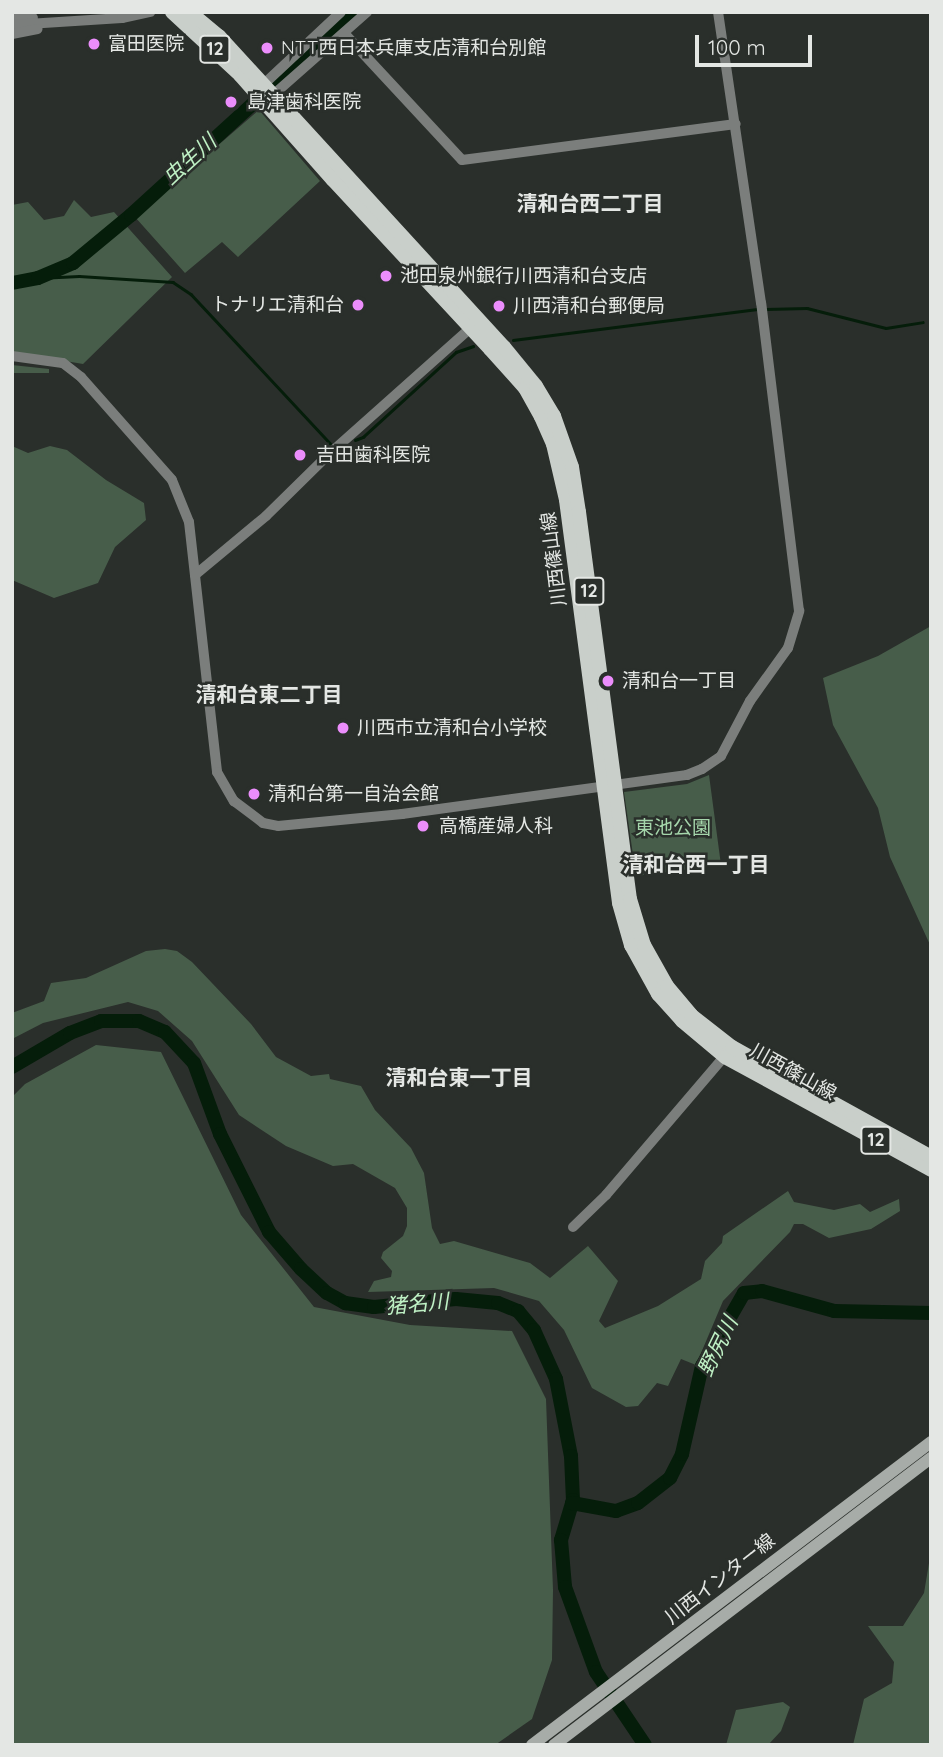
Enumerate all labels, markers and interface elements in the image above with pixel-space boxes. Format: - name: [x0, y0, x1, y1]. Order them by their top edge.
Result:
- scale bar: [698, 21, 815, 65]
- place label: 富田医院: [108, 33, 184, 55]
- road number: 12: [199, 34, 231, 64]
- text: 100 m: [708, 34, 766, 60]
- marker: 富田医院: [86, 36, 102, 52]
- place label: NTT西日本兵庫支店清和台別館: [281, 37, 546, 59]
- marker: NTT西日本兵庫支店清和台別館: [259, 40, 275, 56]
- place label: 島津歯科医院: [247, 91, 361, 113]
- marker: 島津歯科医院: [221, 92, 241, 112]
- water label: 虫生川: [157, 129, 221, 189]
- district label: 清和台西二丁目: [517, 190, 663, 216]
- place label: 池田泉州銀行川西清和台支店: [400, 265, 647, 287]
- marker: 池田泉州銀行川西清和台支店: [378, 268, 394, 284]
- place label: トナリエ清和台: [211, 294, 344, 316]
- place label: 川西清和台郵便局: [513, 295, 665, 317]
- marker: トナリエ清和台: [350, 297, 366, 313]
- marker: 川西清和台郵便局: [491, 298, 507, 314]
- place label: 吉田歯科医院: [316, 444, 430, 466]
- marker: 吉田歯科医院: [290, 445, 310, 465]
- street label: 川西篠山線: [537, 510, 571, 608]
- road number: 12: [573, 576, 605, 606]
- place label: 清和台一丁目: [622, 670, 736, 692]
- marker: 清和台一丁目: [600, 673, 616, 689]
- district label: 清和台東二丁目: [196, 681, 342, 707]
- place label: 川西市立清和台小学校: [357, 717, 547, 739]
- marker: 川西市立清和台小学校: [335, 720, 351, 736]
- place label: 清和台第一自治会館: [268, 783, 439, 805]
- marker: 清和台第一自治会館: [246, 786, 262, 802]
- place label: 高橋産婦人科: [439, 815, 553, 837]
- marker: 高橋産婦人科: [413, 816, 433, 836]
- park label: 東池公園: [635, 817, 711, 839]
- district label: 清和台西一丁目: [623, 851, 769, 877]
- street label: 川西篠山線: [746, 1039, 840, 1105]
- district label: 清和台東一丁目: [386, 1064, 532, 1090]
- road number: 12: [860, 1126, 892, 1154]
- water label: 猪名川: [385, 1288, 449, 1318]
- water label: 野尻川: [692, 1312, 742, 1380]
- street label: 川西インター線: [661, 1529, 779, 1629]

